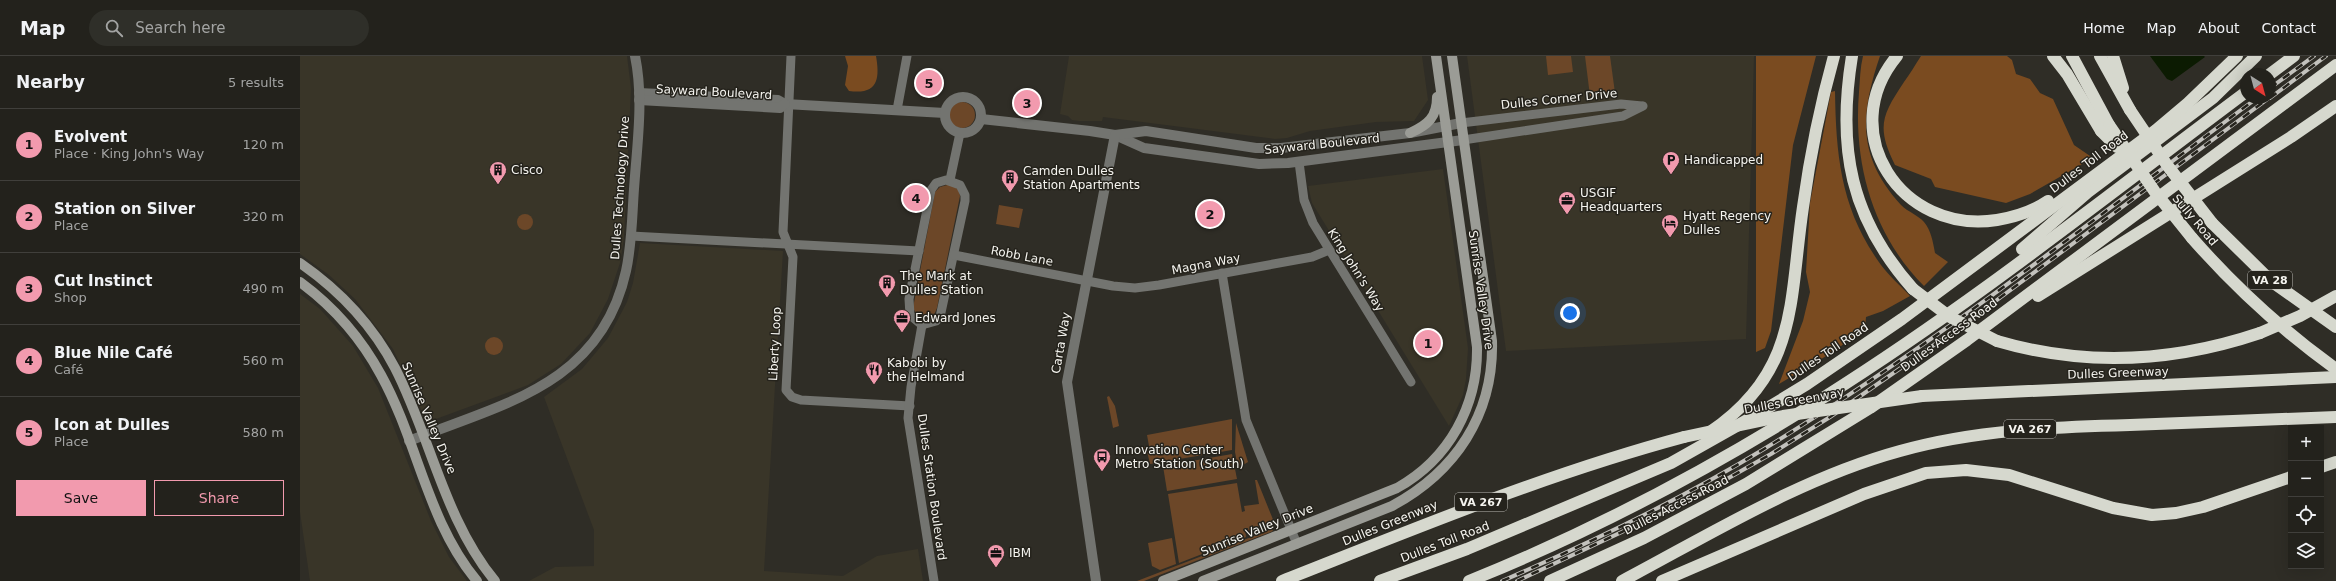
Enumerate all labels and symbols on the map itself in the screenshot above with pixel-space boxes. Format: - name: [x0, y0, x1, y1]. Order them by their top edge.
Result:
- pin: 5: [916, 68, 942, 98]
- north arrow: [2240, 68, 2276, 104]
- street label: Sayward Boulevard: [656, 82, 772, 102]
- street label: Dulles Corner Drive: [1500, 86, 1618, 112]
- pin: 3: [1014, 88, 1040, 118]
- street label: Dulles Technology Drive: [608, 116, 632, 260]
- street label: Dulles Toll Road: [2047, 128, 2131, 196]
- street label: Sayward Boulevard: [1264, 131, 1380, 157]
- parking icon: Handicapped: [1661, 150, 1681, 175]
- place label: Handicapped: [1684, 153, 1763, 167]
- building icon: Cisco: [488, 160, 508, 185]
- place label: Cisco: [511, 163, 543, 177]
- place label: Camden Dulles Station Apartments: [1023, 164, 1140, 192]
- building icon: Camden Dulles Station Apartments: [1000, 168, 1020, 193]
- pin: 4: [903, 183, 929, 213]
- place label: USGIF Headquarters: [1580, 186, 1662, 214]
- office icon: USGIF Headquarters: [1557, 190, 1577, 215]
- street label: Sully Road: [2169, 191, 2221, 249]
- pin: 2: [1197, 199, 1223, 229]
- place label: Hyatt Regency Dulles: [1683, 209, 1771, 237]
- hotel icon: Hyatt Regency Dulles: [1660, 213, 1680, 238]
- street label: King John's Way: [1325, 226, 1387, 314]
- street label: Sunrise Valley Drive: [1466, 230, 1496, 350]
- street label: Robb Lane: [990, 243, 1054, 269]
- street label: Magna Way: [1170, 250, 1242, 278]
- place label: The Mark at Dulles Station: [899, 269, 984, 297]
- road number: VA 28: [2248, 271, 2292, 289]
- building icon: The Mark at Dulles Station: [877, 273, 897, 298]
- street label: Dulles Access Road: [1898, 295, 2000, 375]
- your location: [1560, 303, 1580, 323]
- street label: Liberty Loop: [766, 307, 784, 381]
- office icon: Edward Jones: [892, 308, 912, 333]
- place label: Edward Jones: [915, 311, 996, 325]
- street label: Carta Way: [1049, 311, 1073, 375]
- street label: Dulles Toll Road: [1785, 320, 1871, 384]
- pin: 1: [1415, 328, 1441, 358]
- place label: Kabobi by the Helmand: [887, 356, 965, 384]
- street label: Sunrise Valley Drive: [399, 360, 459, 476]
- restaurant icon: Kabobi by the Helmand: [864, 360, 884, 385]
- street label: Dulles Greenway: [2067, 364, 2169, 382]
- street label: Dulles Greenway: [1743, 385, 1845, 417]
- street label: Dulles Station Boulevard: [915, 413, 949, 561]
- road number: VA 267: [2004, 420, 2056, 438]
- place label: Innovation Center Metro Station (South): [1115, 443, 1244, 471]
- bus stop icon: Innovation Center Metro Station (South): [1092, 447, 1112, 472]
- street label: Dulles Access Road: [1621, 472, 1731, 538]
- road number: VA 267: [1455, 493, 1507, 511]
- street label: Dulles Greenway: [1340, 497, 1440, 549]
- street label: Sunrise Valley Drive: [1199, 501, 1315, 559]
- street label: Dulles Toll Road: [1399, 519, 1491, 565]
- office icon: IBM: [986, 543, 1006, 568]
- place label: IBM: [1009, 546, 1031, 560]

